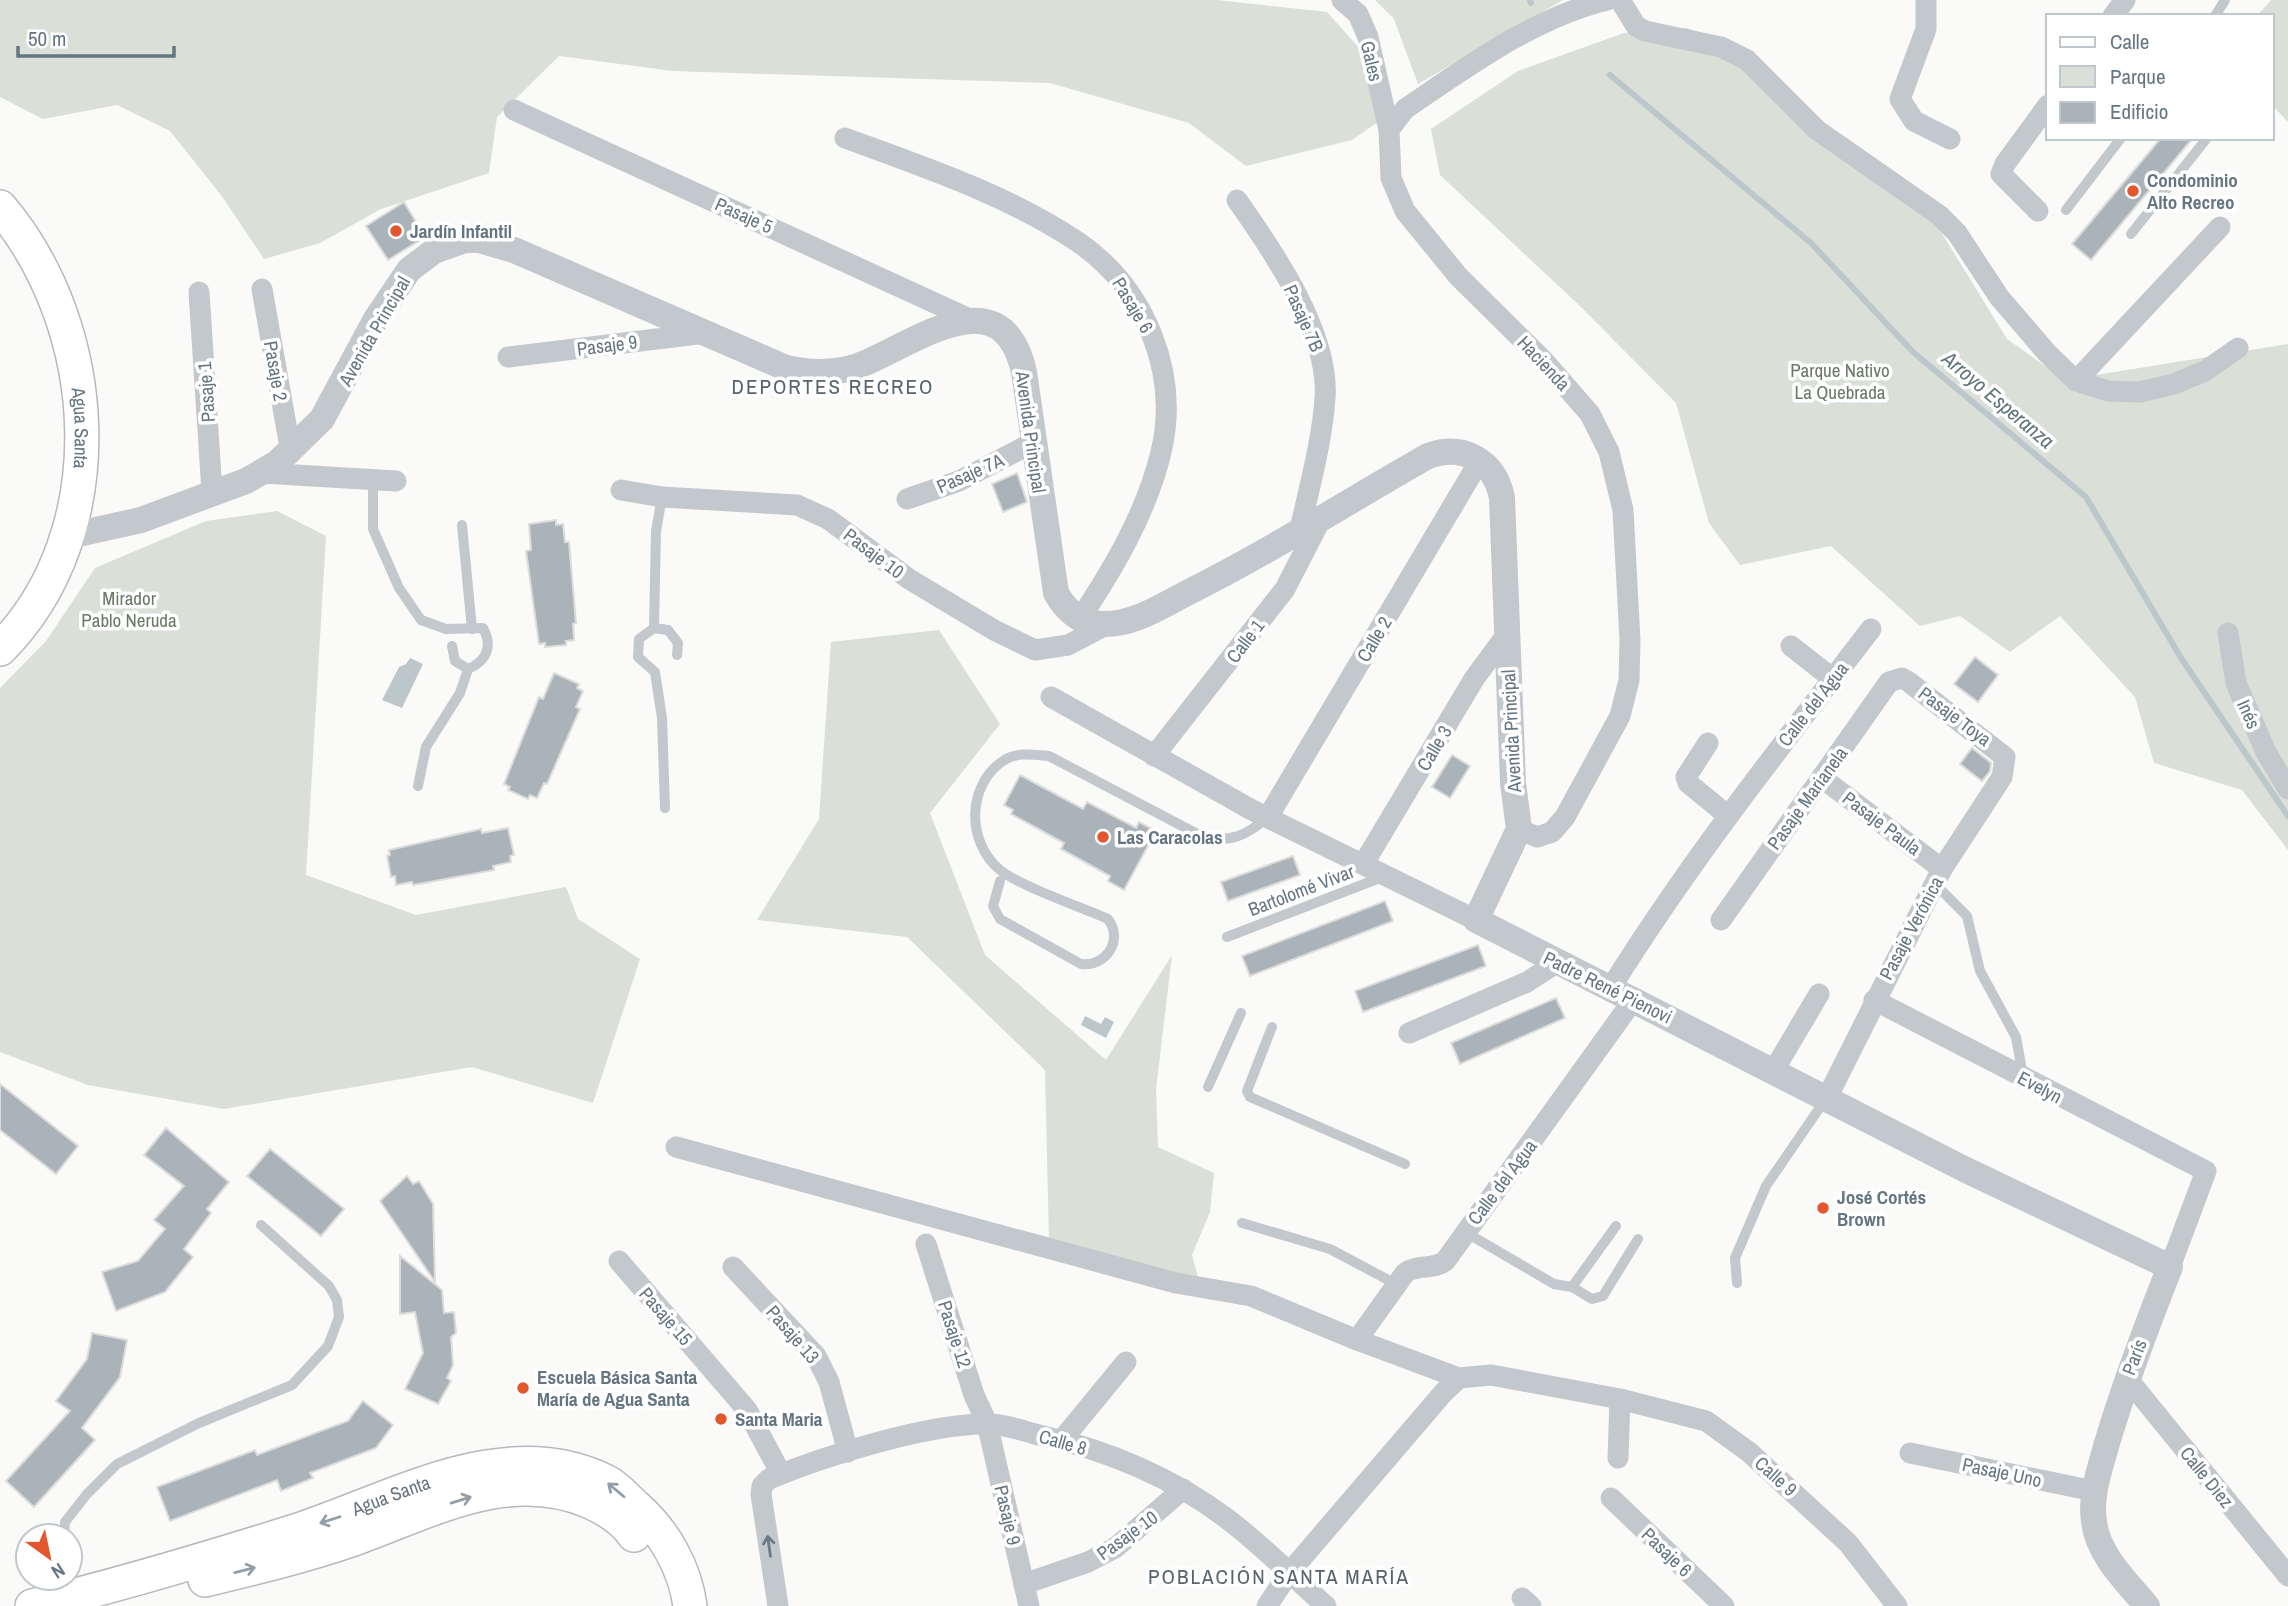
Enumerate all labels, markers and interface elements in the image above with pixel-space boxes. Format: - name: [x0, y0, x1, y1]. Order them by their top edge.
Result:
- scale bar: [18, 14, 173, 58]
- legend: [2046, 14, 2274, 140]
- text: 50 m: [28, 24, 66, 53]
- text: Calle: [2110, 27, 2149, 56]
- street label: Gales: [1355, 38, 1389, 84]
- text: Parque: [2110, 62, 2166, 91]
- text: Edificio: [2110, 97, 2168, 126]
- place label: Condominio Alto Recreo: [2147, 167, 2238, 215]
- marker: Condominio Alto Recreo: [2125, 183, 2141, 199]
- street label: Pasaje 5: [711, 191, 777, 239]
- place label: Jardín Infantil: [410, 218, 512, 244]
- marker: Jardín Infantil: [388, 223, 404, 239]
- street label: Avenida Principal: [332, 271, 416, 392]
- street label: Pasaje 6: [1106, 272, 1160, 338]
- street label: Pasaje 7B: [1278, 280, 1330, 356]
- street label: Pasaje 9: [575, 328, 639, 362]
- street label: Hacienda: [1512, 330, 1576, 396]
- street label: Pasaje 2: [258, 339, 294, 403]
- water label: Arroyo Esperanza: [1935, 344, 2060, 455]
- park label: Parque Nativo La Quebrada: [1790, 357, 1890, 405]
- street label: Pasaje 1: [191, 361, 221, 423]
- street label: Avenida Principal: [1009, 368, 1052, 495]
- district label: DEPORTES RECREO: [732, 372, 934, 401]
- street label: Agua Santa: [65, 385, 95, 470]
- street label: Pasaje 7A: [932, 446, 1008, 499]
- street label: Pasaje 10: [839, 522, 909, 584]
- park label: Mirador Pablo Neruda: [81, 585, 177, 633]
- street label: Calle 2: [1350, 612, 1398, 666]
- street label: Calle 1: [1220, 614, 1270, 668]
- street label: Calle del Agua: [1772, 656, 1854, 752]
- street label: Avenida Principal: [1495, 669, 1527, 794]
- street label: Pasaje Toya: [1913, 680, 1997, 752]
- street label: Inés: [2231, 695, 2267, 733]
- street label: Calle 3: [1410, 721, 1458, 775]
- street label: Pasaje Marianela: [1761, 741, 1853, 855]
- street label: Pasaje Paula: [1838, 785, 1927, 861]
- place label: Las Caracolas: [1117, 824, 1223, 850]
- marker: Las Caracolas: [1095, 829, 1111, 845]
- street label: Bartolomé Vivar: [1244, 858, 1358, 922]
- street label: Pasaje Verónica: [1873, 872, 1949, 984]
- street label: Padre René Pienovi: [1539, 945, 1677, 1029]
- street label: Evelyn: [2013, 1065, 2067, 1109]
- street label: Calle del Agua: [1461, 1134, 1543, 1230]
- place label: José Cortés Brown: [1837, 1184, 1926, 1232]
- marker: José Cortés Brown: [1815, 1200, 1831, 1216]
- street label: Pasaje 15: [633, 1281, 699, 1351]
- street label: Pasaje 12: [932, 1297, 978, 1371]
- street label: Pasaje 13: [760, 1299, 826, 1369]
- street label: París: [2115, 1335, 2153, 1379]
- place label: Escuela Básica Santa María de Agua Santa: [537, 1364, 698, 1412]
- marker: Escuela Básica Santa María de Agua Santa: [515, 1380, 531, 1396]
- place label: Santa Maria: [735, 1406, 823, 1432]
- marker: Santa Maria: [713, 1411, 729, 1427]
- street label: Calle 8: [1036, 1423, 1090, 1461]
- street label: Calle Diez: [2174, 1441, 2240, 1513]
- street label: Calle 9: [1749, 1450, 1803, 1502]
- street label: Pasaje Uno: [1960, 1451, 2044, 1493]
- street label: Agua Santa: [347, 1469, 434, 1522]
- one-way arrow: [608, 1482, 626, 1497]
- street label: Pasaje 9: [989, 1483, 1027, 1547]
- one-way arrow: [450, 1492, 472, 1505]
- street label: Pasaje 10: [1091, 1504, 1163, 1566]
- one-way arrow: [319, 1514, 341, 1527]
- north arrow: [14, 1522, 84, 1592]
- street label: Pasaje 6: [1636, 1522, 1698, 1582]
- one-way arrow: [762, 1535, 775, 1558]
- text: N: [46, 1557, 70, 1585]
- district label: POBLACIÓN SANTA MARÍA: [1148, 1562, 1410, 1591]
- one-way arrow: [234, 1563, 256, 1576]

